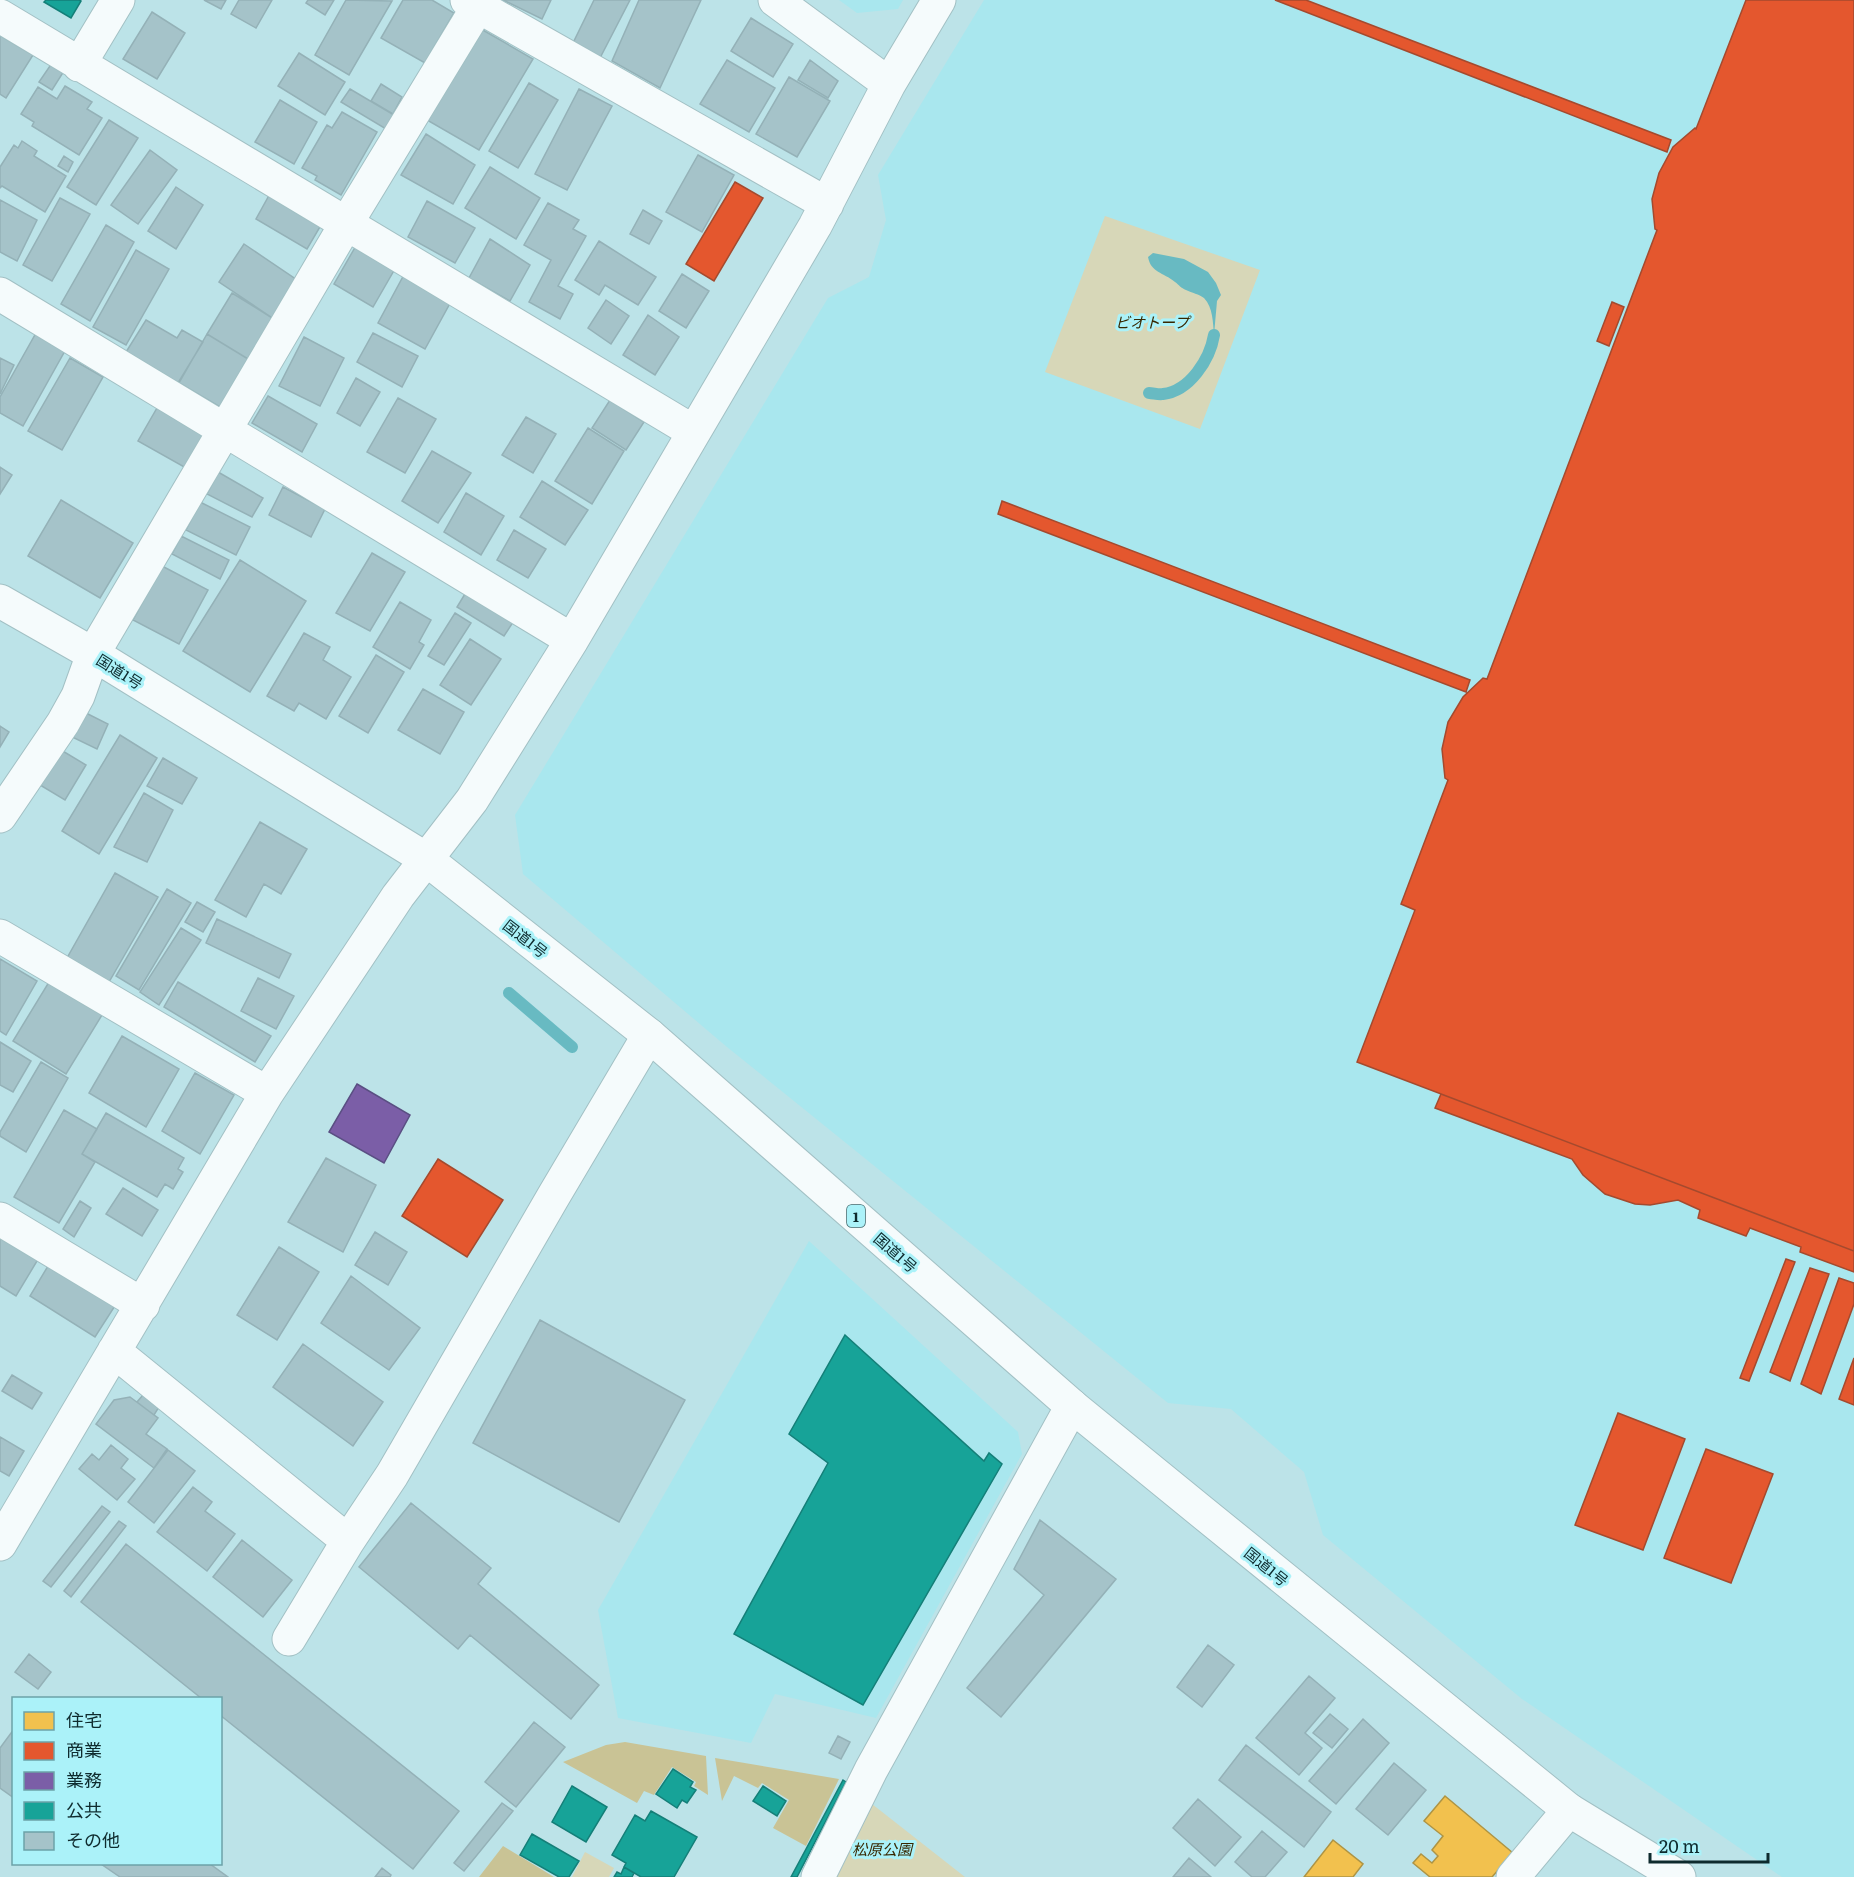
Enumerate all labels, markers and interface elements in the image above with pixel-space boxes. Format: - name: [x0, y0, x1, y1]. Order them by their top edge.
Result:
- park label: ビオトープ: [1115, 310, 1192, 333]
- street label: 国道1号: [92, 648, 148, 694]
- street label: 国道1号: [499, 913, 553, 963]
- road number: 1: [847, 1205, 865, 1227]
- street label: 国道1号: [869, 1227, 923, 1277]
- street label: 国道1号: [1240, 1541, 1294, 1591]
- legend: [12, 1697, 222, 1865]
- text: 住宅: [66, 1706, 102, 1733]
- text: 商業: [66, 1736, 102, 1763]
- text: 業務: [66, 1766, 102, 1793]
- text: 公共: [66, 1796, 102, 1823]
- text: その他: [66, 1826, 120, 1853]
- scale bar: [1650, 1826, 1768, 1864]
- text: 20 m: [1659, 1832, 1700, 1859]
- park label: 松原公園: [852, 1837, 914, 1860]

